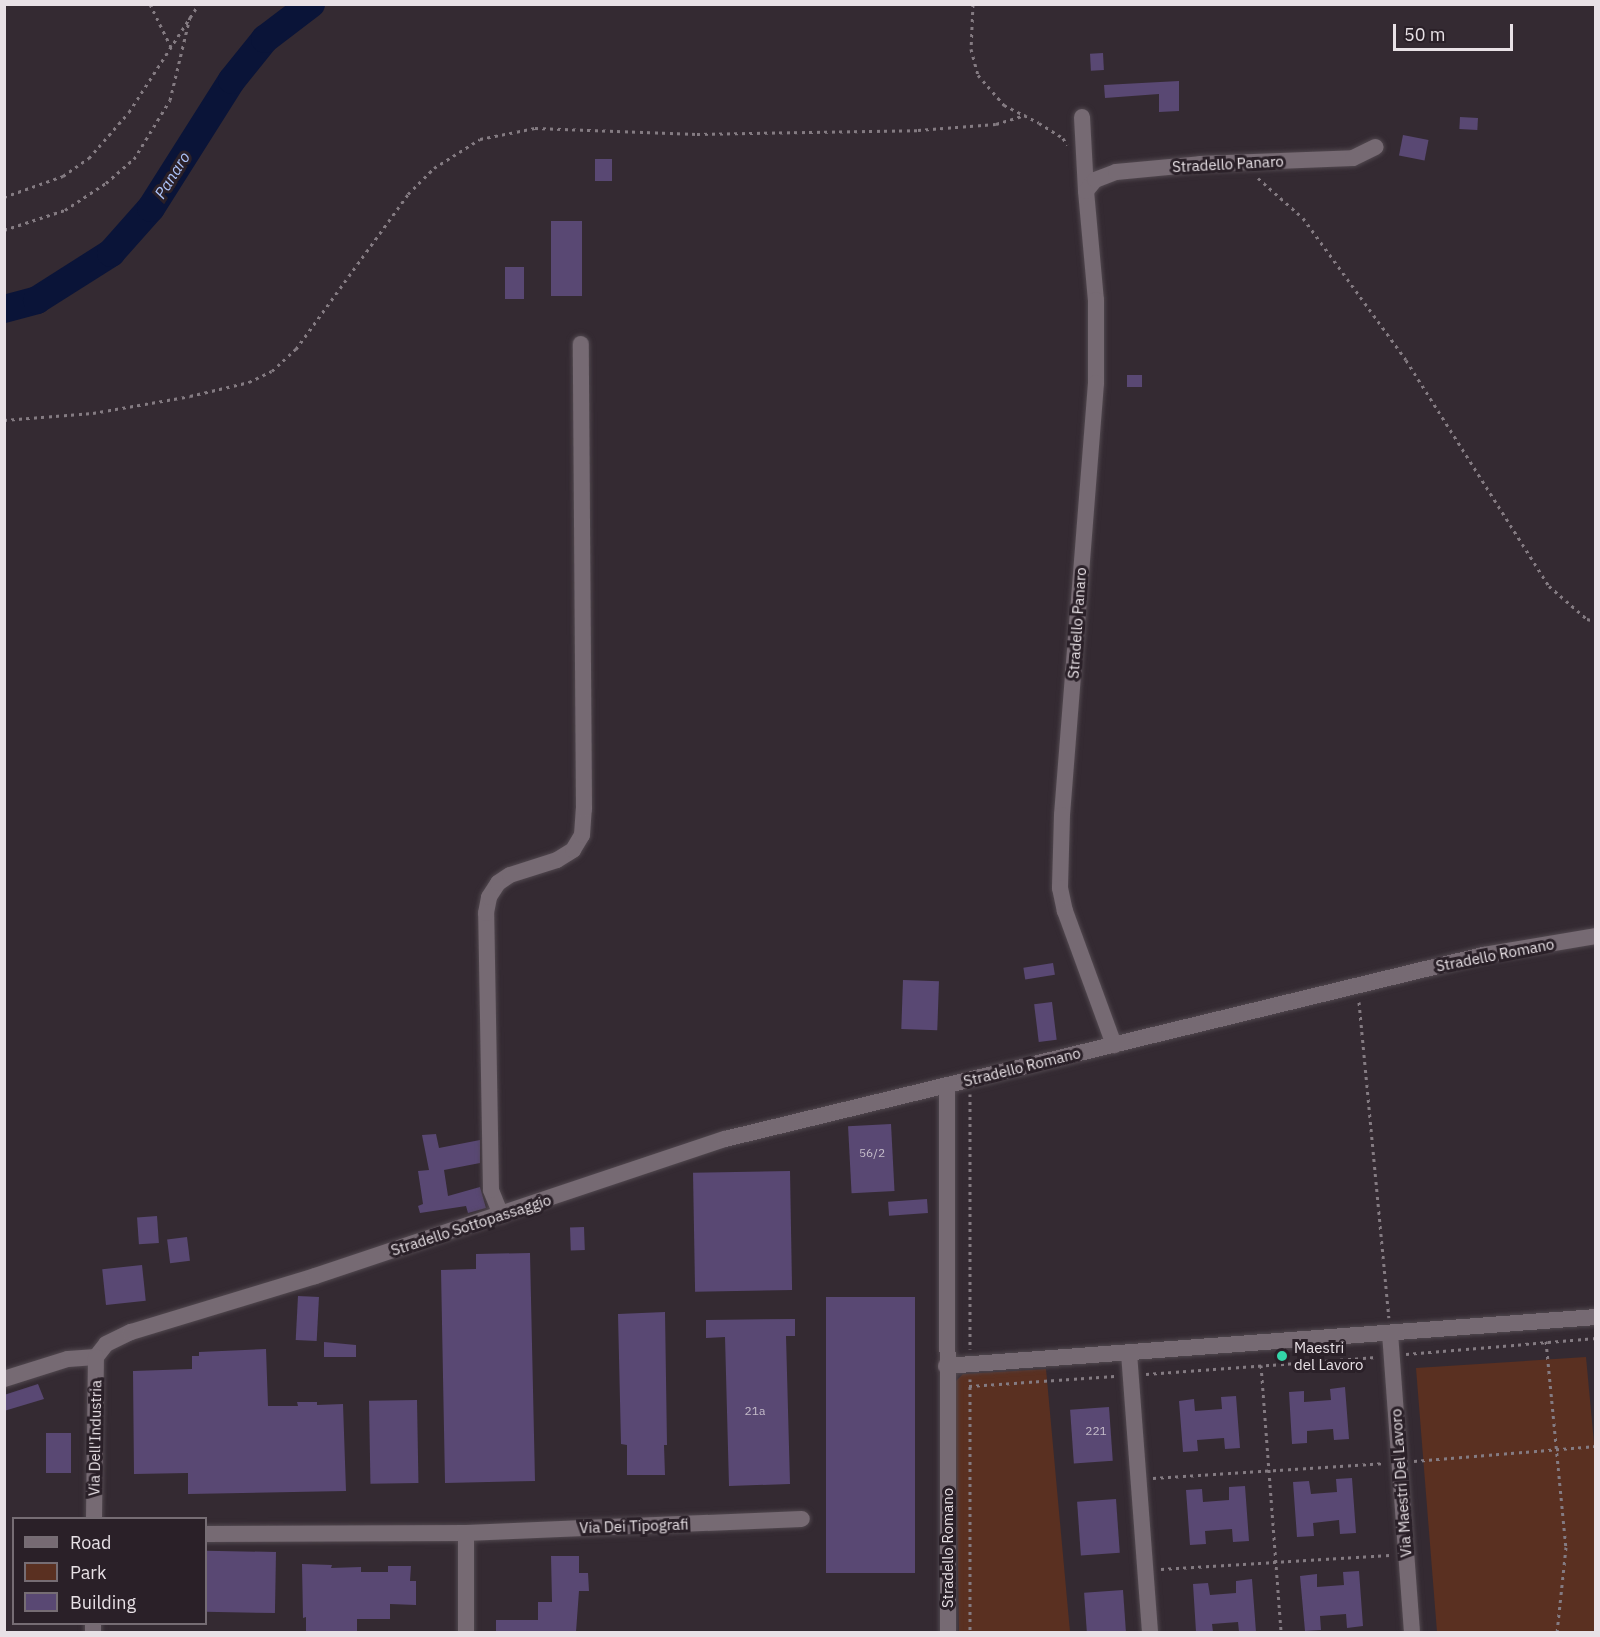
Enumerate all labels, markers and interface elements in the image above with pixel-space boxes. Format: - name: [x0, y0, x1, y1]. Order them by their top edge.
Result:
- scale bar: [1396, 12, 1516, 50]
- text: 50 m: [1404, 23, 1446, 46]
- water label: Panaro: [150, 148, 194, 202]
- street label: Stradello Panaro: [1172, 152, 1284, 176]
- street label: Stradello Panaro: [1064, 567, 1090, 679]
- street label: Stradello Romano: [1434, 935, 1556, 975]
- street label: Stradello Romano: [962, 1044, 1082, 1090]
- house number: 56/2: [859, 1146, 885, 1160]
- street label: Stradello Sottopassaggio: [389, 1191, 553, 1259]
- place label: Maestri del Lavoro: [1294, 1338, 1363, 1373]
- marker: Maestri del Lavoro: [1275, 1349, 1289, 1363]
- street label: Via Dell'Industria: [85, 1380, 105, 1496]
- house number: 21a: [745, 1404, 765, 1418]
- street label: Via Maestri Del Lavoro: [1387, 1408, 1415, 1558]
- house number: 221: [1085, 1424, 1107, 1438]
- street label: Stradello Romano: [939, 1488, 957, 1608]
- street label: Via Dei Tipografi: [579, 1515, 689, 1537]
- legend: [12, 1517, 207, 1625]
- text: Road: [70, 1531, 111, 1554]
- text: Park: [70, 1561, 106, 1584]
- text: Building: [70, 1591, 136, 1614]

